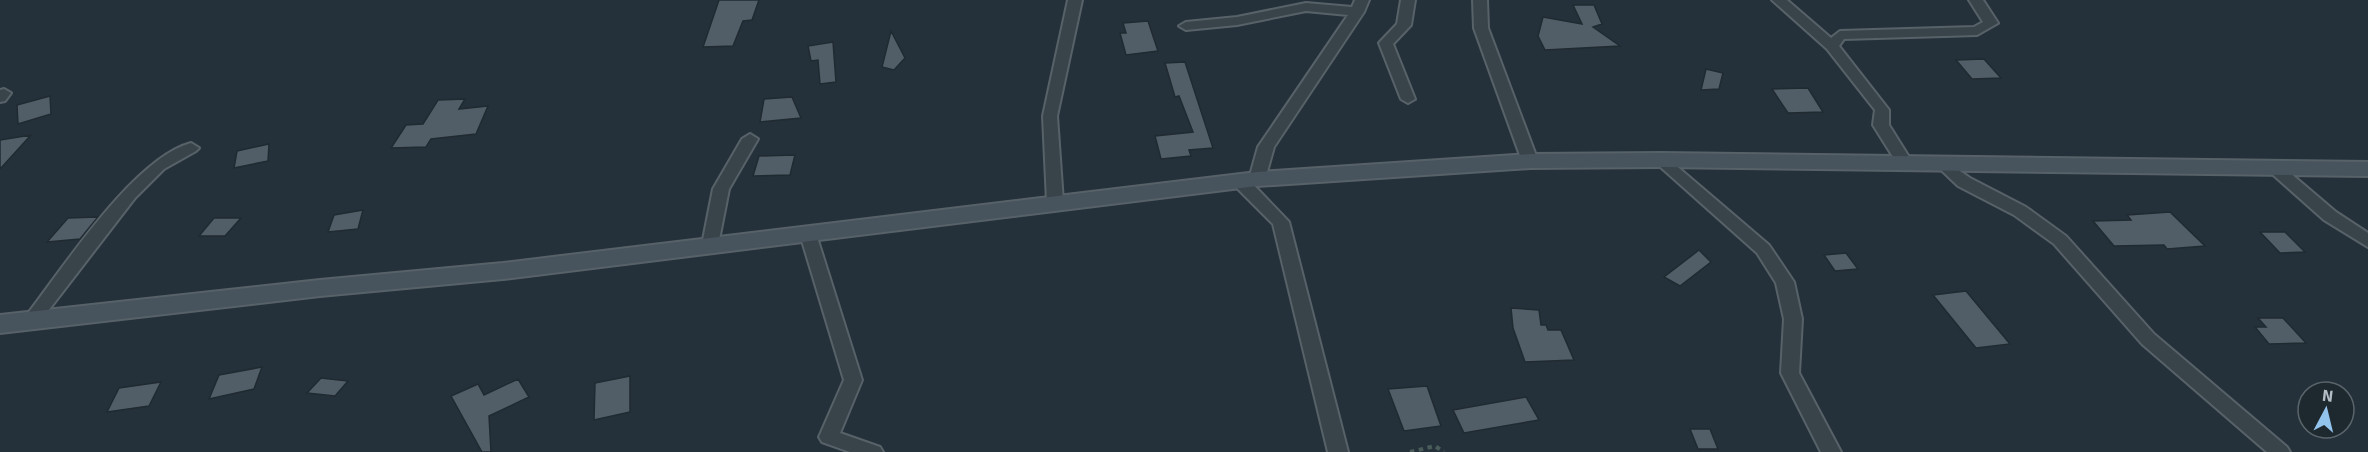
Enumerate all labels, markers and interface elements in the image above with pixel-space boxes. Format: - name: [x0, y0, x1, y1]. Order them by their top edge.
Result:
- north arrow: [2296, 380, 2356, 440]
- text: N: [2321, 386, 2334, 407]

